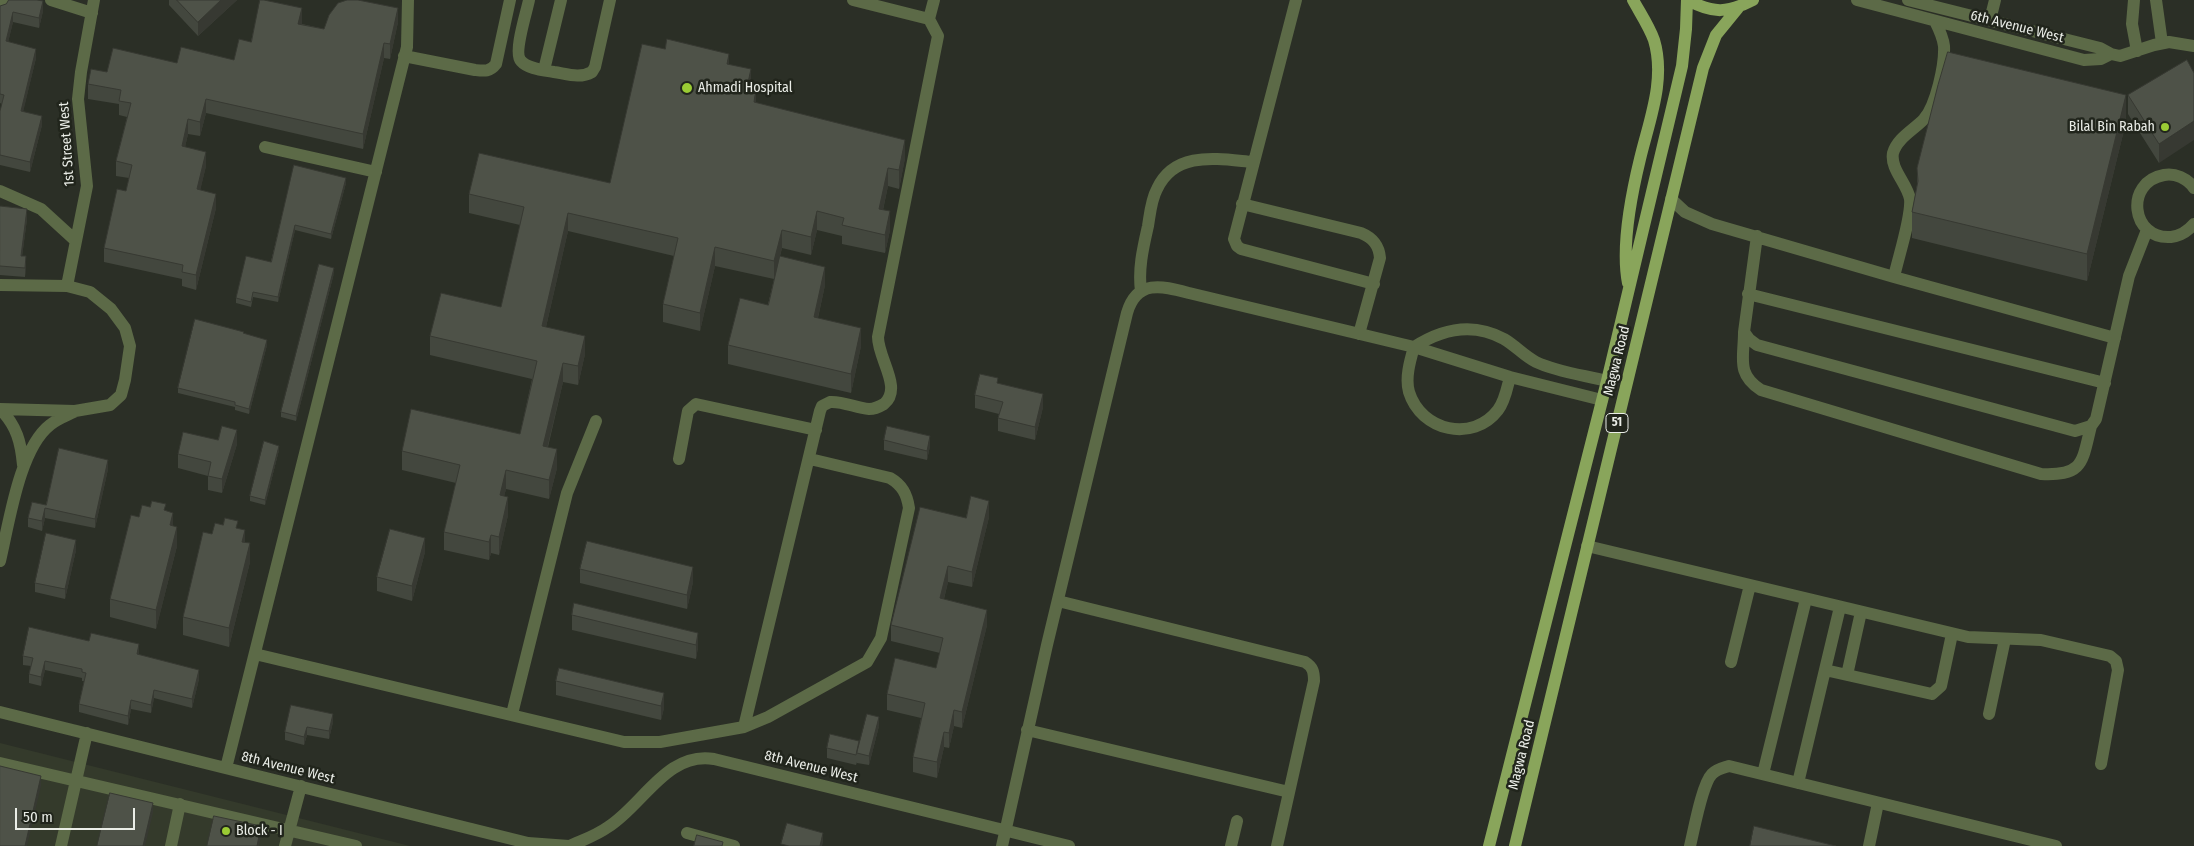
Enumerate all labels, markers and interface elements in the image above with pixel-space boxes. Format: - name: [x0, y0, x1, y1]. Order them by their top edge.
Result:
- street label: 6th Avenue West: [1969, 7, 2065, 47]
- place label: Ahmadi Hospital: [698, 80, 792, 96]
- marker: Ahmadi Hospital: [680, 81, 694, 95]
- street label: 1st Street West: [56, 101, 78, 187]
- place label: Bilal Bin Rabah: [2069, 119, 2155, 135]
- marker: Bilal Bin Rabah: [2159, 121, 2171, 133]
- street label: Magwa Road: [1600, 324, 1634, 398]
- road number: 51: [1606, 413, 1628, 432]
- street label: Magwa Road: [1505, 718, 1539, 792]
- street label: 8th Avenue West: [763, 747, 859, 787]
- street label: 8th Avenue West: [240, 748, 336, 788]
- scale bar: [18, 798, 138, 830]
- text: 50 m: [23, 808, 53, 826]
- place label: Block - I: [236, 823, 283, 839]
- marker: Block - I: [220, 825, 232, 837]

